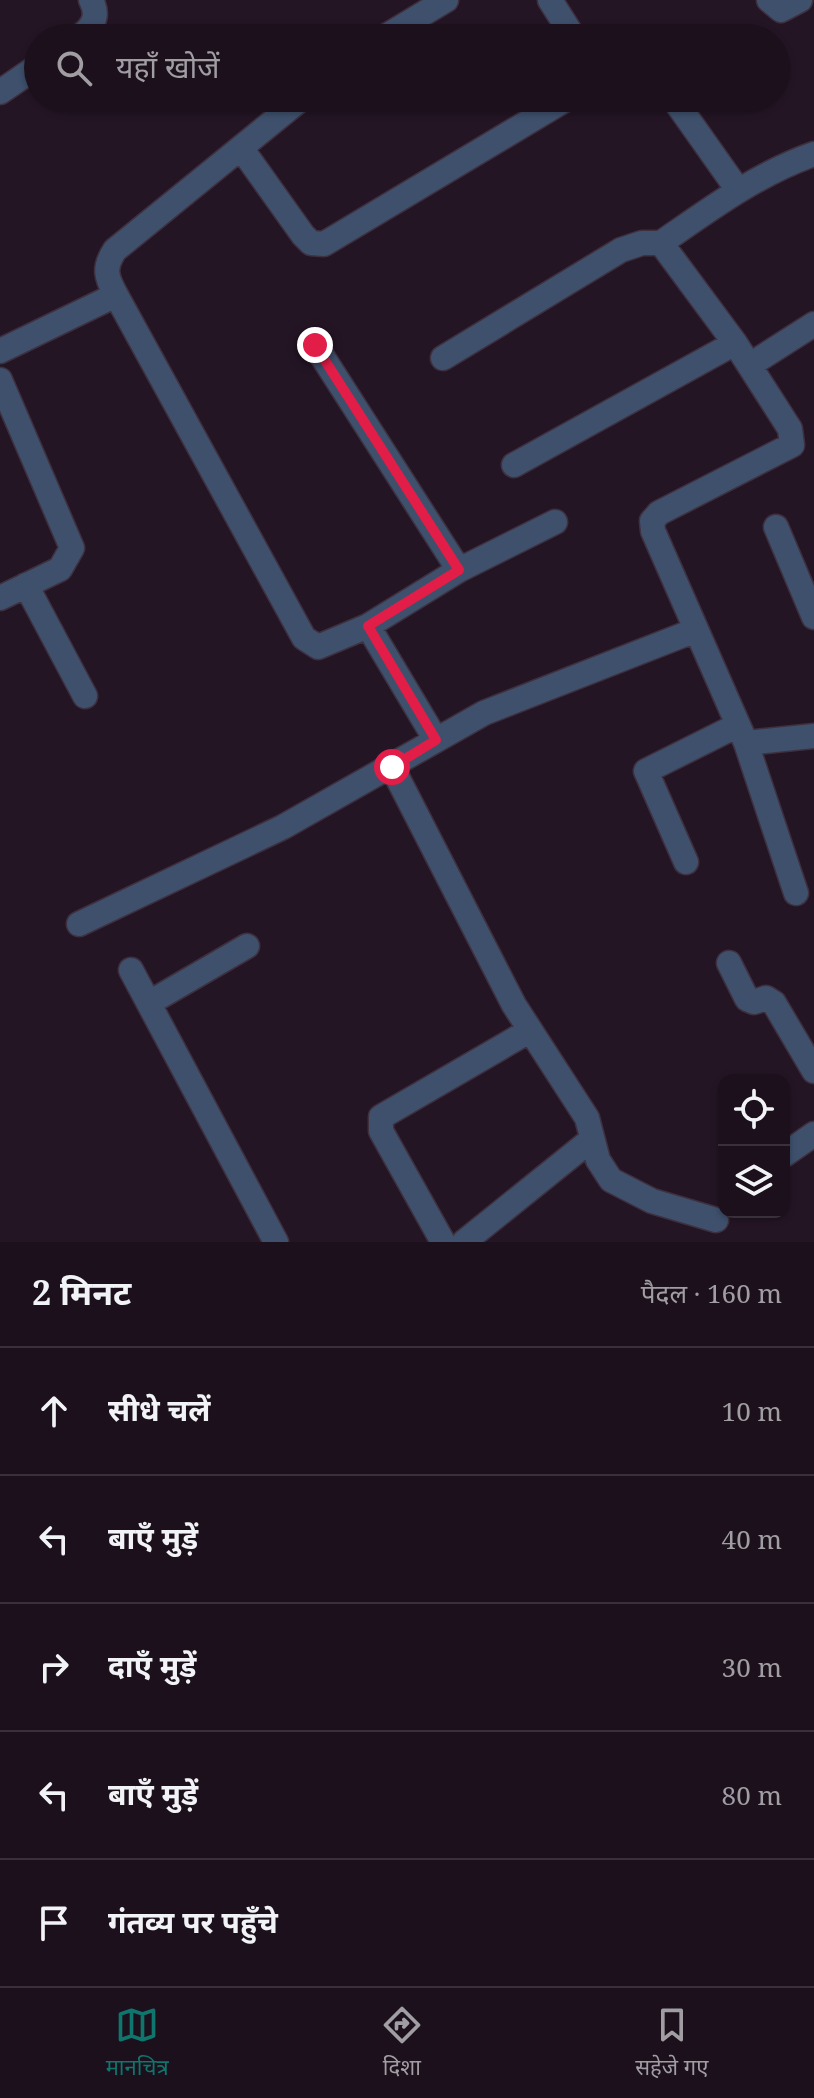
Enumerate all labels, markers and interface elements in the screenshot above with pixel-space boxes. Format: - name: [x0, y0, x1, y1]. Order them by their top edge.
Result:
- search box: [24, 24, 790, 112]
- icon: search: [52, 46, 96, 90]
- text: यहाँ खोजें: [116, 46, 219, 87]
- route end: [297, 327, 333, 363]
- route start: [374, 749, 410, 785]
- map controls: [718, 1074, 790, 1218]
- button: locate: [718, 1074, 790, 1146]
- button: layers: [718, 1146, 790, 1218]
- text: 2 मिनट: [32, 1269, 131, 1315]
- text: पैदल · 160 m: [641, 1275, 782, 1311]
- icon: ahead: [32, 1389, 76, 1433]
- text: सीधे चलें: [108, 1389, 210, 1430]
- text: 10 m: [722, 1393, 782, 1429]
- icon: left: [32, 1517, 76, 1561]
- text: बाएँ मुड़ें: [108, 1517, 198, 1558]
- text: 40 m: [722, 1521, 782, 1557]
- icon: right: [32, 1645, 76, 1689]
- text: दाएँ मुड़ें: [108, 1645, 196, 1686]
- text: 30 m: [722, 1649, 782, 1685]
- icon: left: [32, 1773, 76, 1817]
- text: बाएँ मुड़ें: [108, 1773, 198, 1814]
- text: 80 m: [722, 1777, 782, 1813]
- icon: arrive: [32, 1901, 76, 1945]
- text: गंतव्य पर पहुँचे: [108, 1901, 278, 1942]
- tab: मानचित्र: [106, 2003, 169, 2084]
- tab: दिशा: [380, 2003, 424, 2084]
- tab: सहेजे गए: [635, 2003, 708, 2084]

